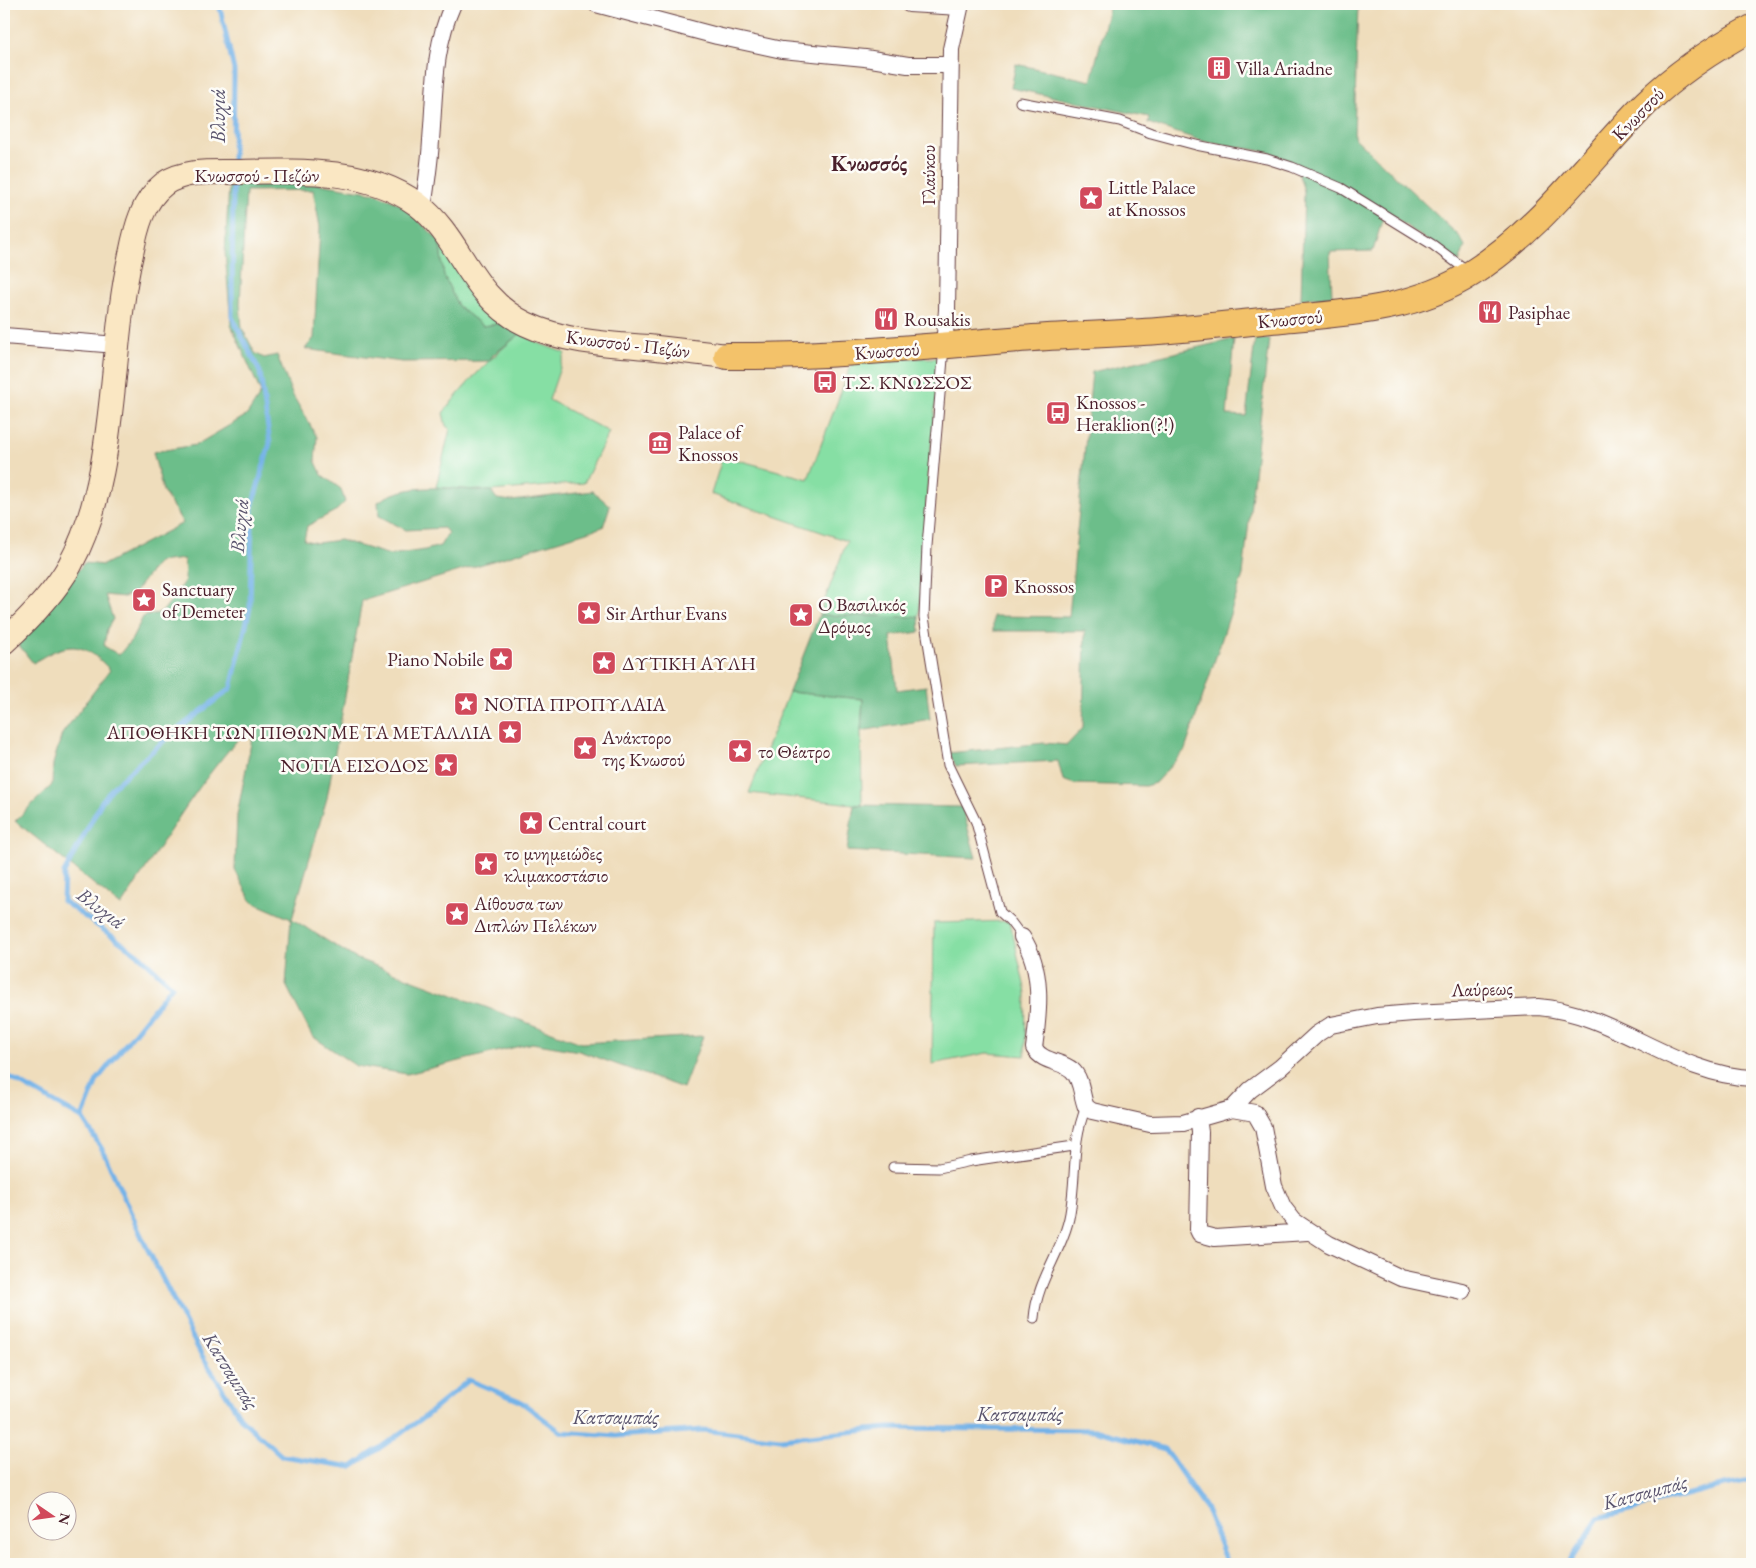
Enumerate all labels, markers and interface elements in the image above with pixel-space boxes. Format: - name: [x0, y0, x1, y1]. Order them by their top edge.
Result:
- building icon: Villa Ariadne: [1206, 55, 1232, 81]
- place label: Villa Ariadne: [1236, 56, 1332, 81]
- street label: Κνωσσού: [1606, 82, 1670, 146]
- water label: Βλυχιά: [205, 89, 231, 144]
- street label: Γλαύκου: [916, 145, 941, 205]
- district label: Κνωσσός: [831, 150, 908, 177]
- street label: Κνωσσού - Πεζών: [195, 163, 320, 188]
- place label: Little Palace at Knossos: [1108, 175, 1195, 222]
- place icon: Little Palace at Knossos: [1078, 185, 1104, 211]
- restaurant icon: Pasiphae: [1477, 299, 1503, 325]
- place label: Pasiphae: [1508, 300, 1570, 325]
- street label: Κνωσσού: [1256, 304, 1324, 334]
- restaurant icon: Rousakis: [873, 306, 899, 332]
- place label: Rousakis: [904, 307, 970, 332]
- street label: Κνωσσού - Πεζών: [565, 324, 692, 364]
- street label: Κνωσσού: [854, 336, 920, 366]
- bus stop icon: Τ.Σ. ΚΝΩΣΣΟΣ: [812, 369, 838, 395]
- place label: Τ.Σ. ΚΝΩΣΣΟΣ: [842, 370, 972, 395]
- place label: Knossos - Heraklion(?!): [1076, 390, 1174, 437]
- bus stop icon: Knossos - Heraklion(?!): [1045, 400, 1071, 426]
- place label: Palace of Knossos: [678, 420, 743, 467]
- museum icon: Palace of Knossos: [647, 430, 673, 456]
- water label: Βλυχιά: [224, 498, 254, 555]
- parking icon: Knossos: [983, 573, 1009, 599]
- place label: Knossos: [1014, 574, 1074, 599]
- place label: Sanctuary of Demeter: [162, 577, 246, 624]
- place icon: Sanctuary of Demeter: [131, 587, 157, 613]
- place label: Ο Βασιλικός Δρόμος: [818, 592, 906, 639]
- place icon: Sir Arthur Evans: [576, 600, 602, 626]
- place label: Sir Arthur Evans: [606, 601, 727, 626]
- place icon: Ο Βασιλικός Δρόμος: [788, 602, 814, 628]
- place icon: Piano Nobile: [488, 646, 514, 672]
- place label: Piano Nobile: [387, 647, 484, 672]
- place icon: ΔΥΤΙΚΗ ΑΥΛΗ: [591, 650, 617, 676]
- place label: ΔΥΤΙΚΗ ΑΥΛΗ: [622, 651, 756, 676]
- place icon: NOTIA ΠΡΟΠΥΛΑΙΑ: [453, 691, 479, 717]
- place label: NOTIA ΠΡΟΠΥΛΑΙΑ: [484, 692, 667, 717]
- place icon: ΑΠΟΘΗΚΗ ΤΩΝ ΠΙΘΩΝ ME ΤΑ ΜΕΤΑΛΛΙΑ: [497, 719, 523, 745]
- place label: ΑΠΟΘΗΚΗ ΤΩΝ ΠΙΘΩΝ ME ΤΑ ΜΕΤΑΛΛΙΑ: [106, 720, 493, 745]
- place label: Ανάκτορο της Κνωσού: [601, 725, 685, 772]
- place icon: Ανάκτορο της Κνωσού: [572, 735, 598, 761]
- place icon: το Θέατρο: [727, 738, 753, 764]
- place label: το Θέατρο: [758, 739, 830, 764]
- place icon: ΝΟΤΙΑ ΕΙΣΟΔΟΣ: [433, 752, 459, 778]
- place label: ΝΟΤΙΑ ΕΙΣΟΔΟΣ: [280, 753, 429, 778]
- place icon: Central court: [518, 810, 544, 836]
- place label: Central court: [548, 811, 646, 836]
- place label: το μνημειώδες κλιμακοστάσιο: [504, 841, 608, 888]
- place icon: το μνημειώδες κλιμακοστάσιο: [473, 851, 499, 877]
- water label: Βλυχιά: [71, 881, 131, 935]
- place label: Αίθουσα των Διπλών Πελέκων: [473, 891, 597, 938]
- place icon: Αίθουσα των Διπλών Πελέκων: [444, 901, 470, 927]
- street label: Λαύρεως: [1450, 975, 1513, 1003]
- water label: Κατσαμπάς: [196, 1326, 265, 1415]
- water label: Κατσαμπάς: [976, 1401, 1063, 1427]
- water label: Κατσαμπάς: [572, 1404, 659, 1430]
- water label: Κατσαμπάς: [1599, 1468, 1690, 1516]
- north arrow: [28, 1490, 78, 1540]
- text: N: [54, 1511, 75, 1527]

